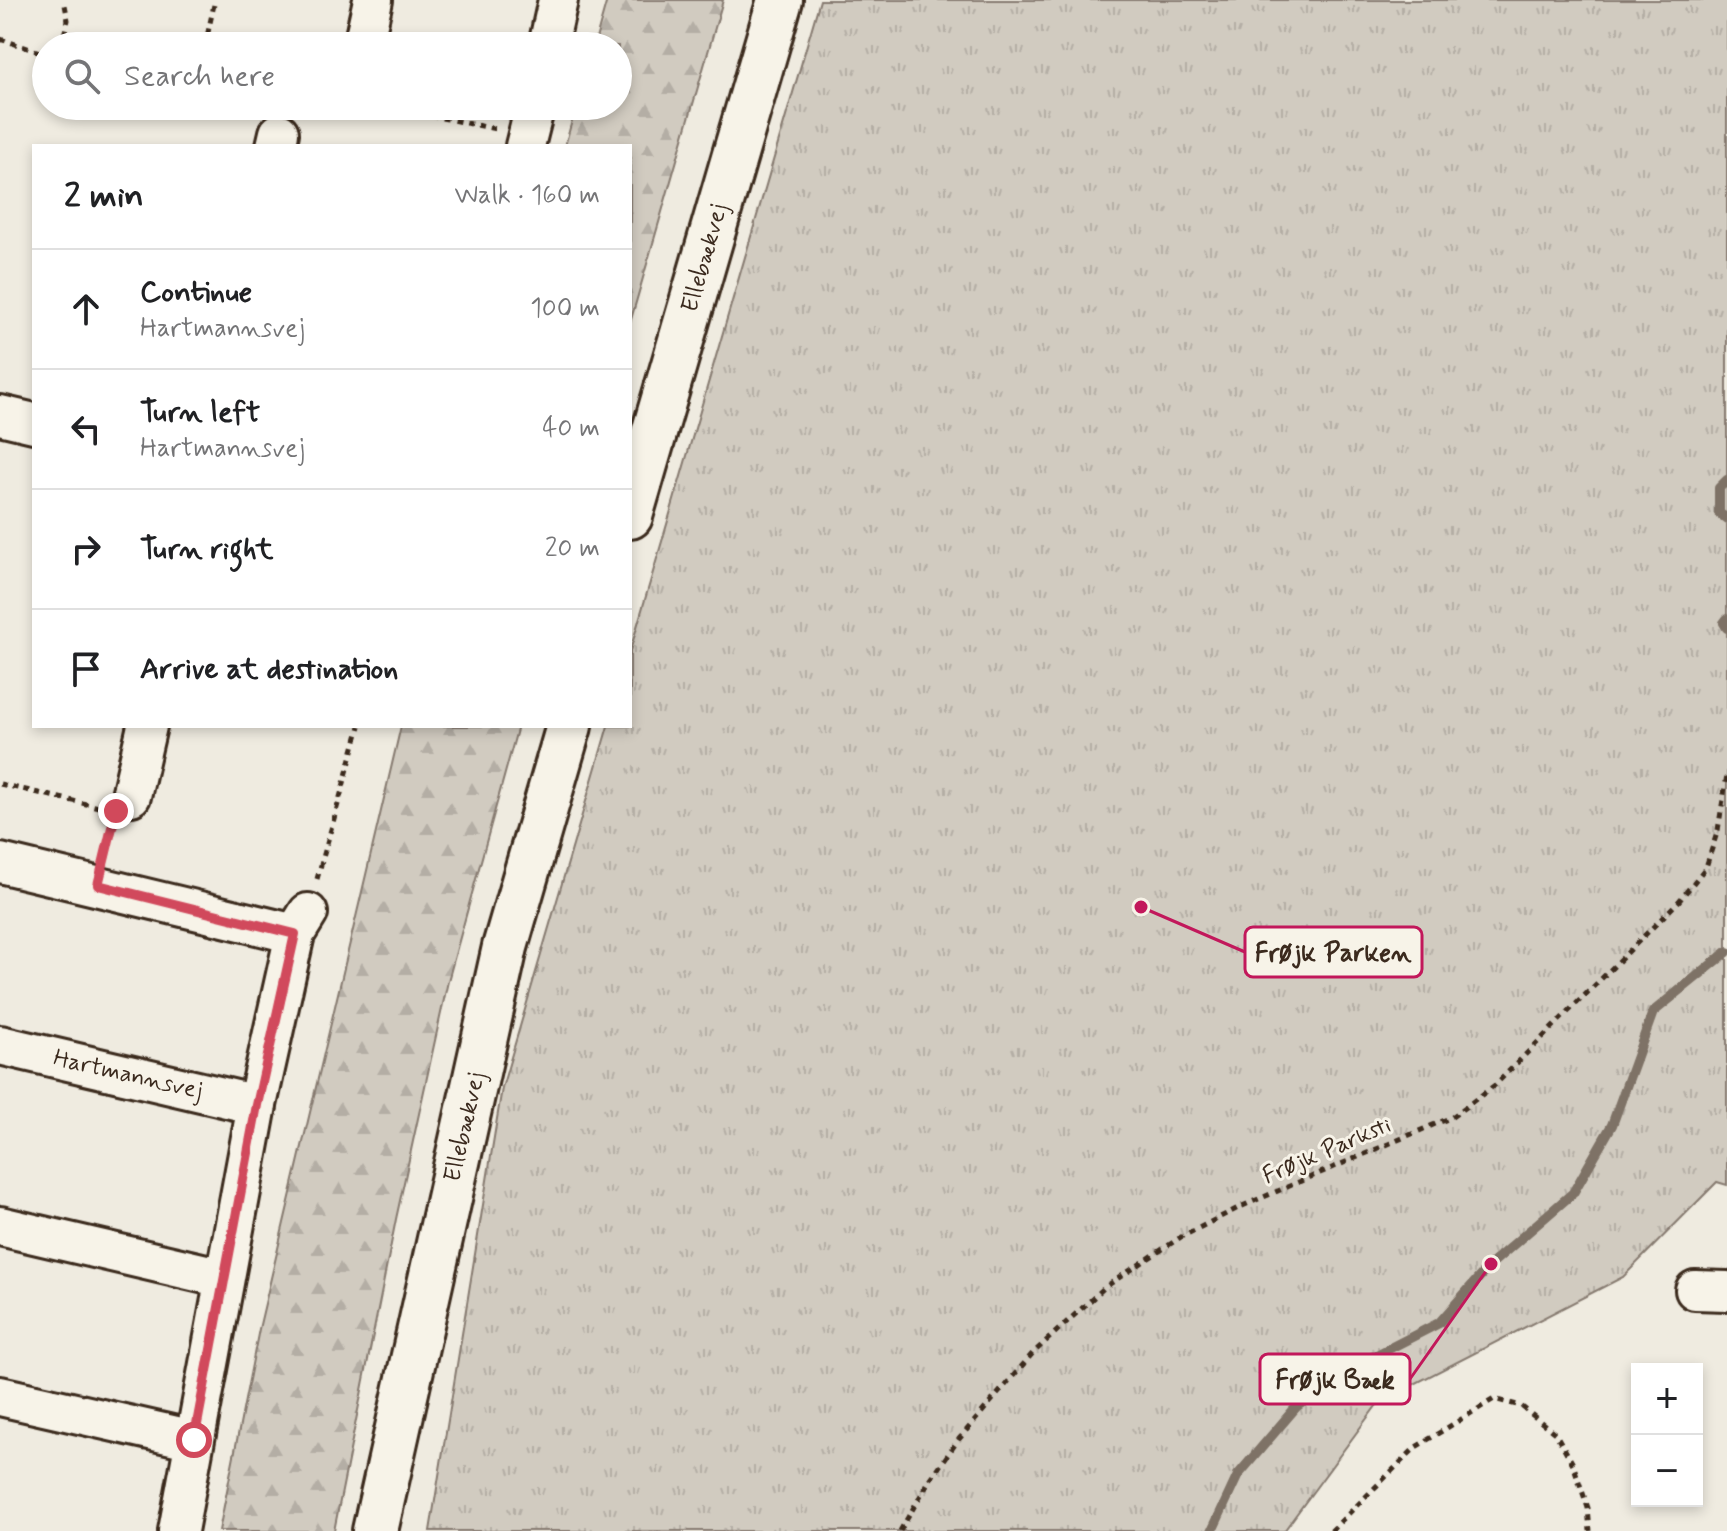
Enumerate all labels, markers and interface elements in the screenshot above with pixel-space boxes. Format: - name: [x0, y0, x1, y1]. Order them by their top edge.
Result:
- search box: [32, 32, 632, 120]
- icon: search: [60, 54, 104, 98]
- text: Search here: [124, 57, 275, 96]
- text: 2 min: [64, 174, 144, 219]
- text: Walk · 160 m: [454, 179, 600, 213]
- street label: Ellebækvej: [675, 200, 735, 316]
- text: Continue: [140, 273, 252, 312]
- icon: ahead: [64, 287, 108, 331]
- text: 100 m: [530, 292, 600, 326]
- text: Hartmannsvej: [140, 312, 305, 346]
- text: Turn left: [140, 393, 260, 432]
- icon: left: [64, 407, 108, 451]
- text: 40 m: [542, 412, 600, 446]
- text: Hartmannsvej: [140, 432, 305, 466]
- icon: right: [64, 527, 108, 571]
- text: Turn right: [140, 530, 273, 569]
- text: 20 m: [545, 532, 600, 566]
- icon: arrive: [64, 647, 108, 691]
- text: Arrive at destination: [140, 650, 398, 689]
- route end: [98, 793, 134, 829]
- callout: Frøjk Parken: [1245, 927, 1422, 977]
- text: Frøjk Parken: [1255, 937, 1412, 971]
- street label: Hartmannsvej: [50, 1043, 206, 1107]
- street label: Ellebækvej: [437, 1069, 493, 1185]
- street label: Frøjk Parksti: [1258, 1110, 1396, 1192]
- callout: Frøjk Bæk: [1260, 1354, 1410, 1404]
- map controls: [1631, 1363, 1703, 1507]
- button: +: [1631, 1363, 1703, 1435]
- text: Frøjk Bæk: [1275, 1364, 1395, 1398]
- route start: [176, 1422, 212, 1458]
- button: −: [1631, 1435, 1703, 1507]

